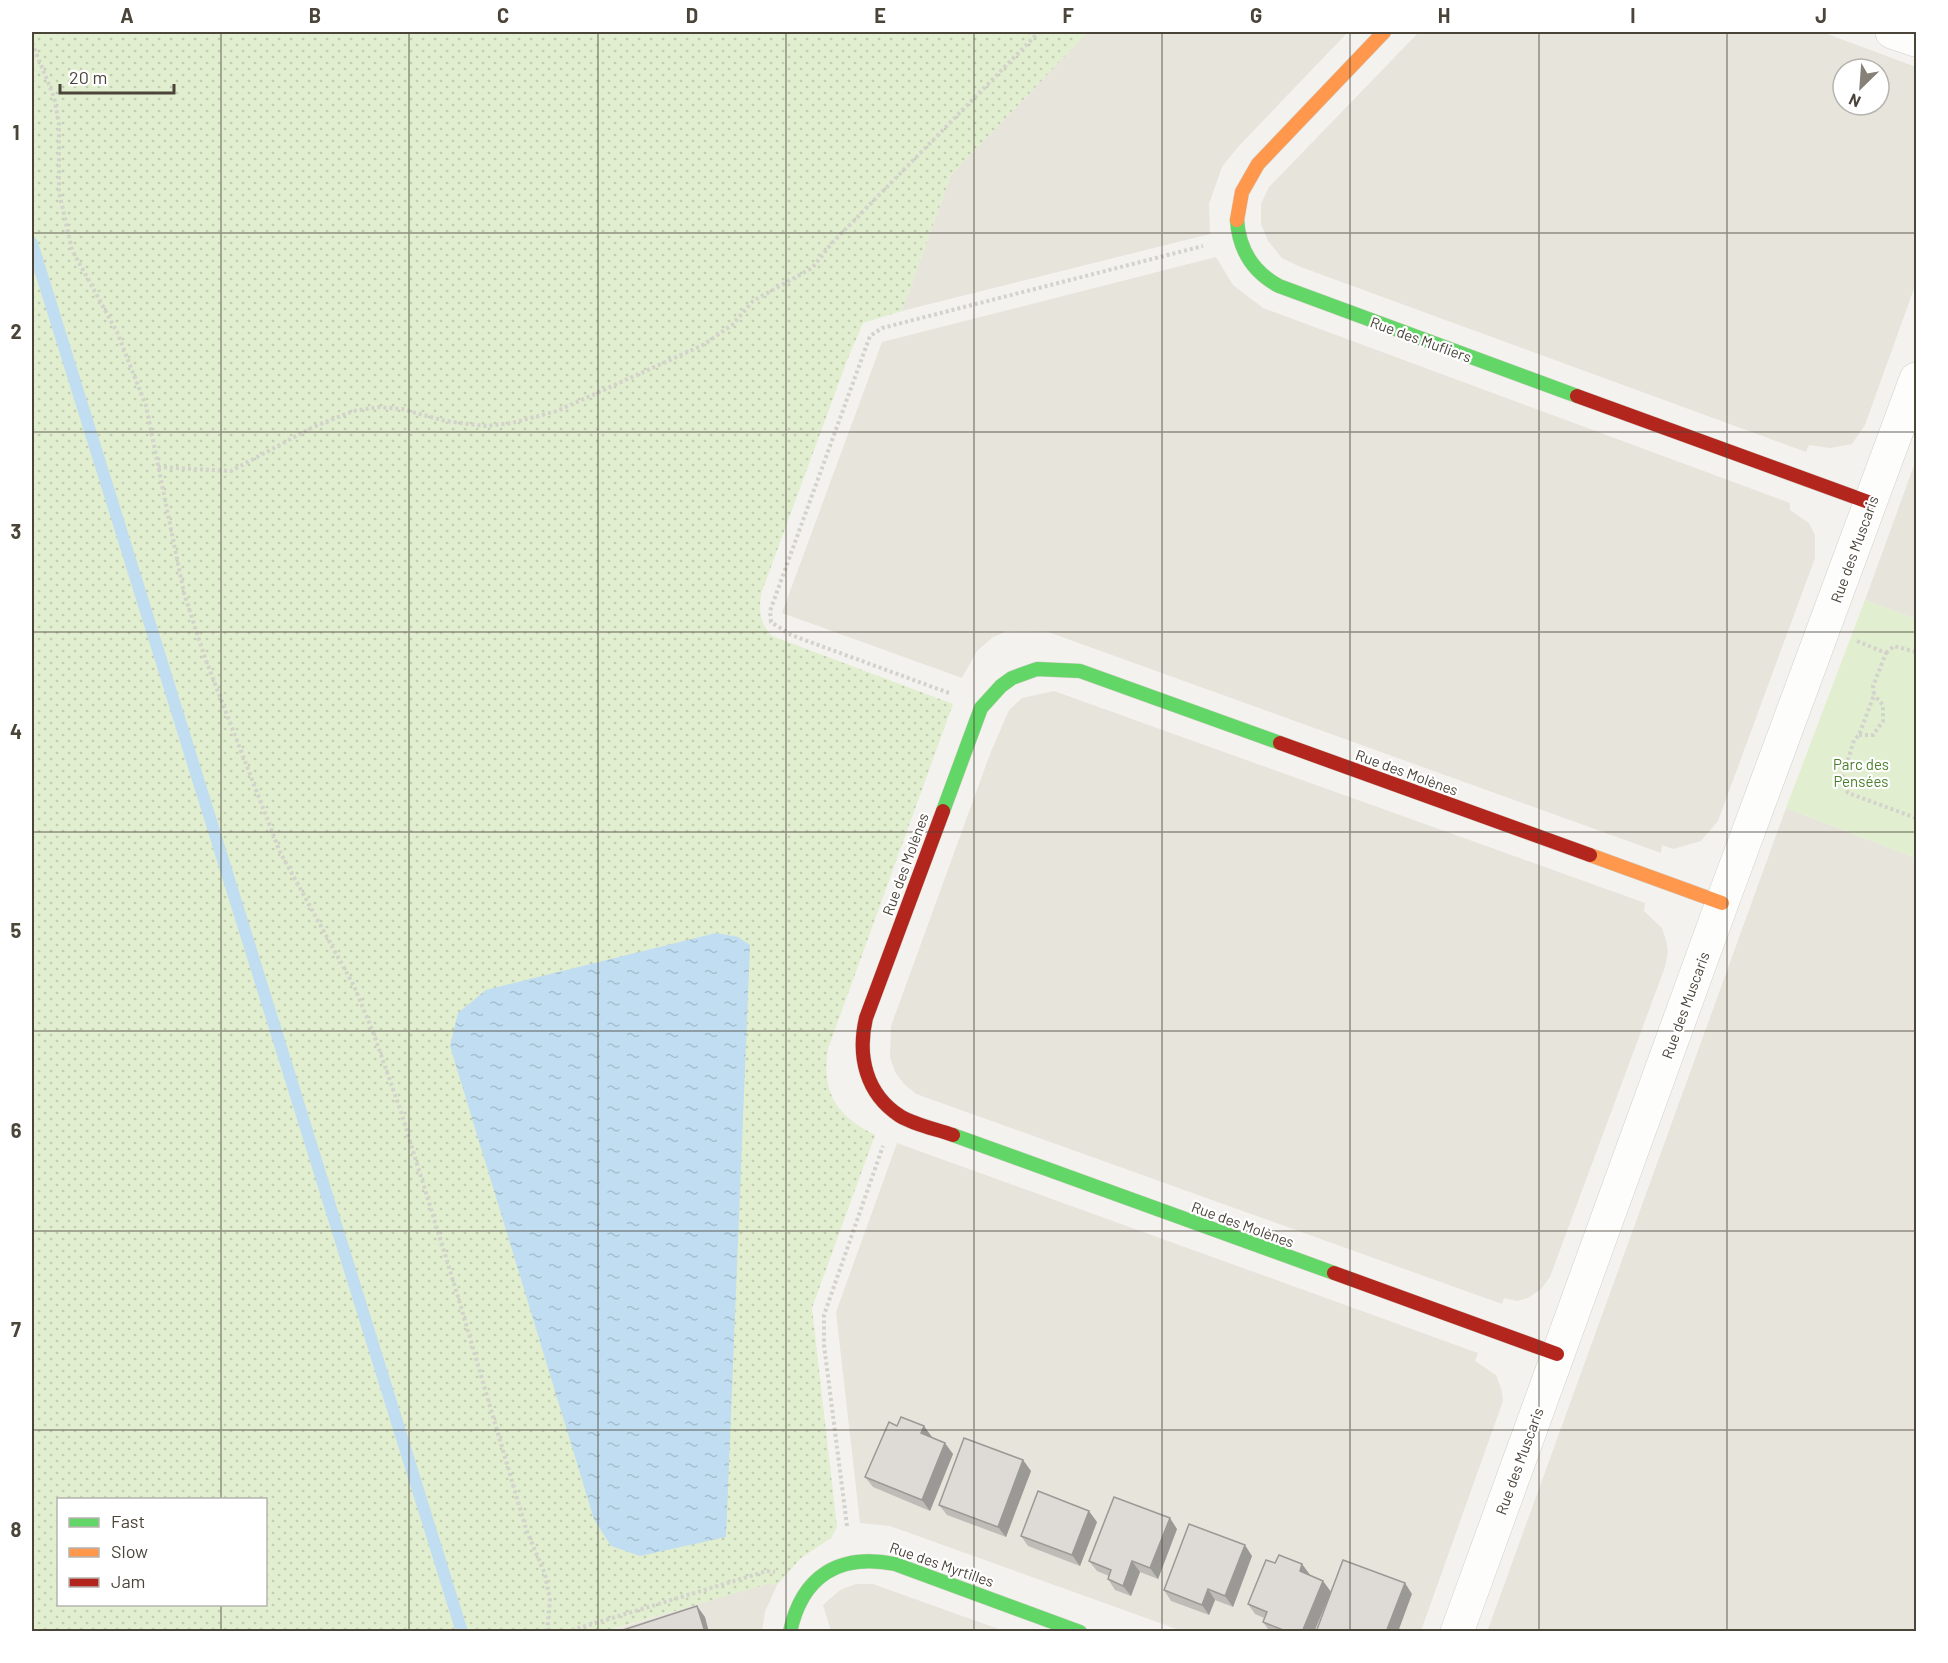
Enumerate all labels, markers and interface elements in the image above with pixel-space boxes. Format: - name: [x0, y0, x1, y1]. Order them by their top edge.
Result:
- text: A: [120, 3, 134, 27]
- text: B: [309, 3, 321, 27]
- text: C: [497, 3, 509, 27]
- text: D: [686, 3, 698, 27]
- text: E: [874, 3, 886, 27]
- text: F: [1062, 3, 1074, 27]
- text: G: [1250, 3, 1262, 27]
- text: H: [1438, 3, 1450, 27]
- text: I: [1630, 3, 1636, 27]
- text: J: [1815, 3, 1827, 27]
- scale bar: [60, 57, 174, 95]
- north arrow: [1831, 57, 1891, 117]
- text: 20 m: [69, 66, 107, 88]
- text: N: [1846, 90, 1863, 112]
- text: 1: [12, 120, 20, 144]
- street label: Rue des Mufliers: [1368, 312, 1474, 366]
- text: 2: [10, 319, 22, 343]
- street label: Rue des Muscaris: [1826, 493, 1882, 605]
- text: 3: [11, 519, 21, 543]
- text: 4: [10, 719, 22, 743]
- street label: Rue des Molènes: [1353, 745, 1461, 799]
- park label: Parc des Pensées: [1833, 755, 1889, 790]
- street label: Rue des Molènes: [878, 810, 932, 918]
- text: 5: [11, 918, 22, 942]
- street label: Rue des Muscaris: [1657, 949, 1713, 1061]
- text: 6: [11, 1118, 22, 1142]
- street label: Rue des Molènes: [1189, 1197, 1297, 1251]
- text: 7: [11, 1317, 21, 1341]
- street label: Rue des Muscaris: [1491, 1405, 1547, 1517]
- legend: [57, 1498, 267, 1606]
- text: Fast: [111, 1510, 145, 1532]
- text: 8: [11, 1517, 22, 1541]
- street label: Rue des Myrtilles: [888, 1538, 996, 1590]
- text: Slow: [111, 1540, 148, 1562]
- text: Jam: [111, 1570, 145, 1592]

